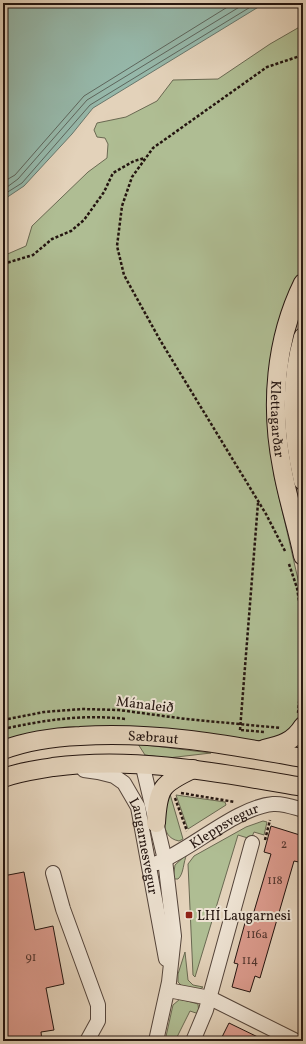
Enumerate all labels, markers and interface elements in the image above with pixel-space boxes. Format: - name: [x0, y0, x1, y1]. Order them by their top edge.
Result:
- street label: Klettagarðar: [265, 380, 288, 459]
- street label: Mánaleið: [115, 693, 175, 718]
- street label: Sæbraut: [128, 727, 180, 750]
- street label: Laugarnesvegur: [124, 795, 162, 896]
- street label: Kleppsvegur: [186, 800, 262, 854]
- house number: 2: [281, 837, 287, 853]
- house number: 118: [267, 873, 283, 889]
- place label: LHÍ Laugarnesi: [197, 907, 291, 926]
- marker: LHÍ Laugarnesi: [184, 910, 194, 920]
- house number: 116a: [246, 927, 268, 943]
- house number: 91: [26, 950, 36, 966]
- house number: 114: [242, 953, 258, 969]

